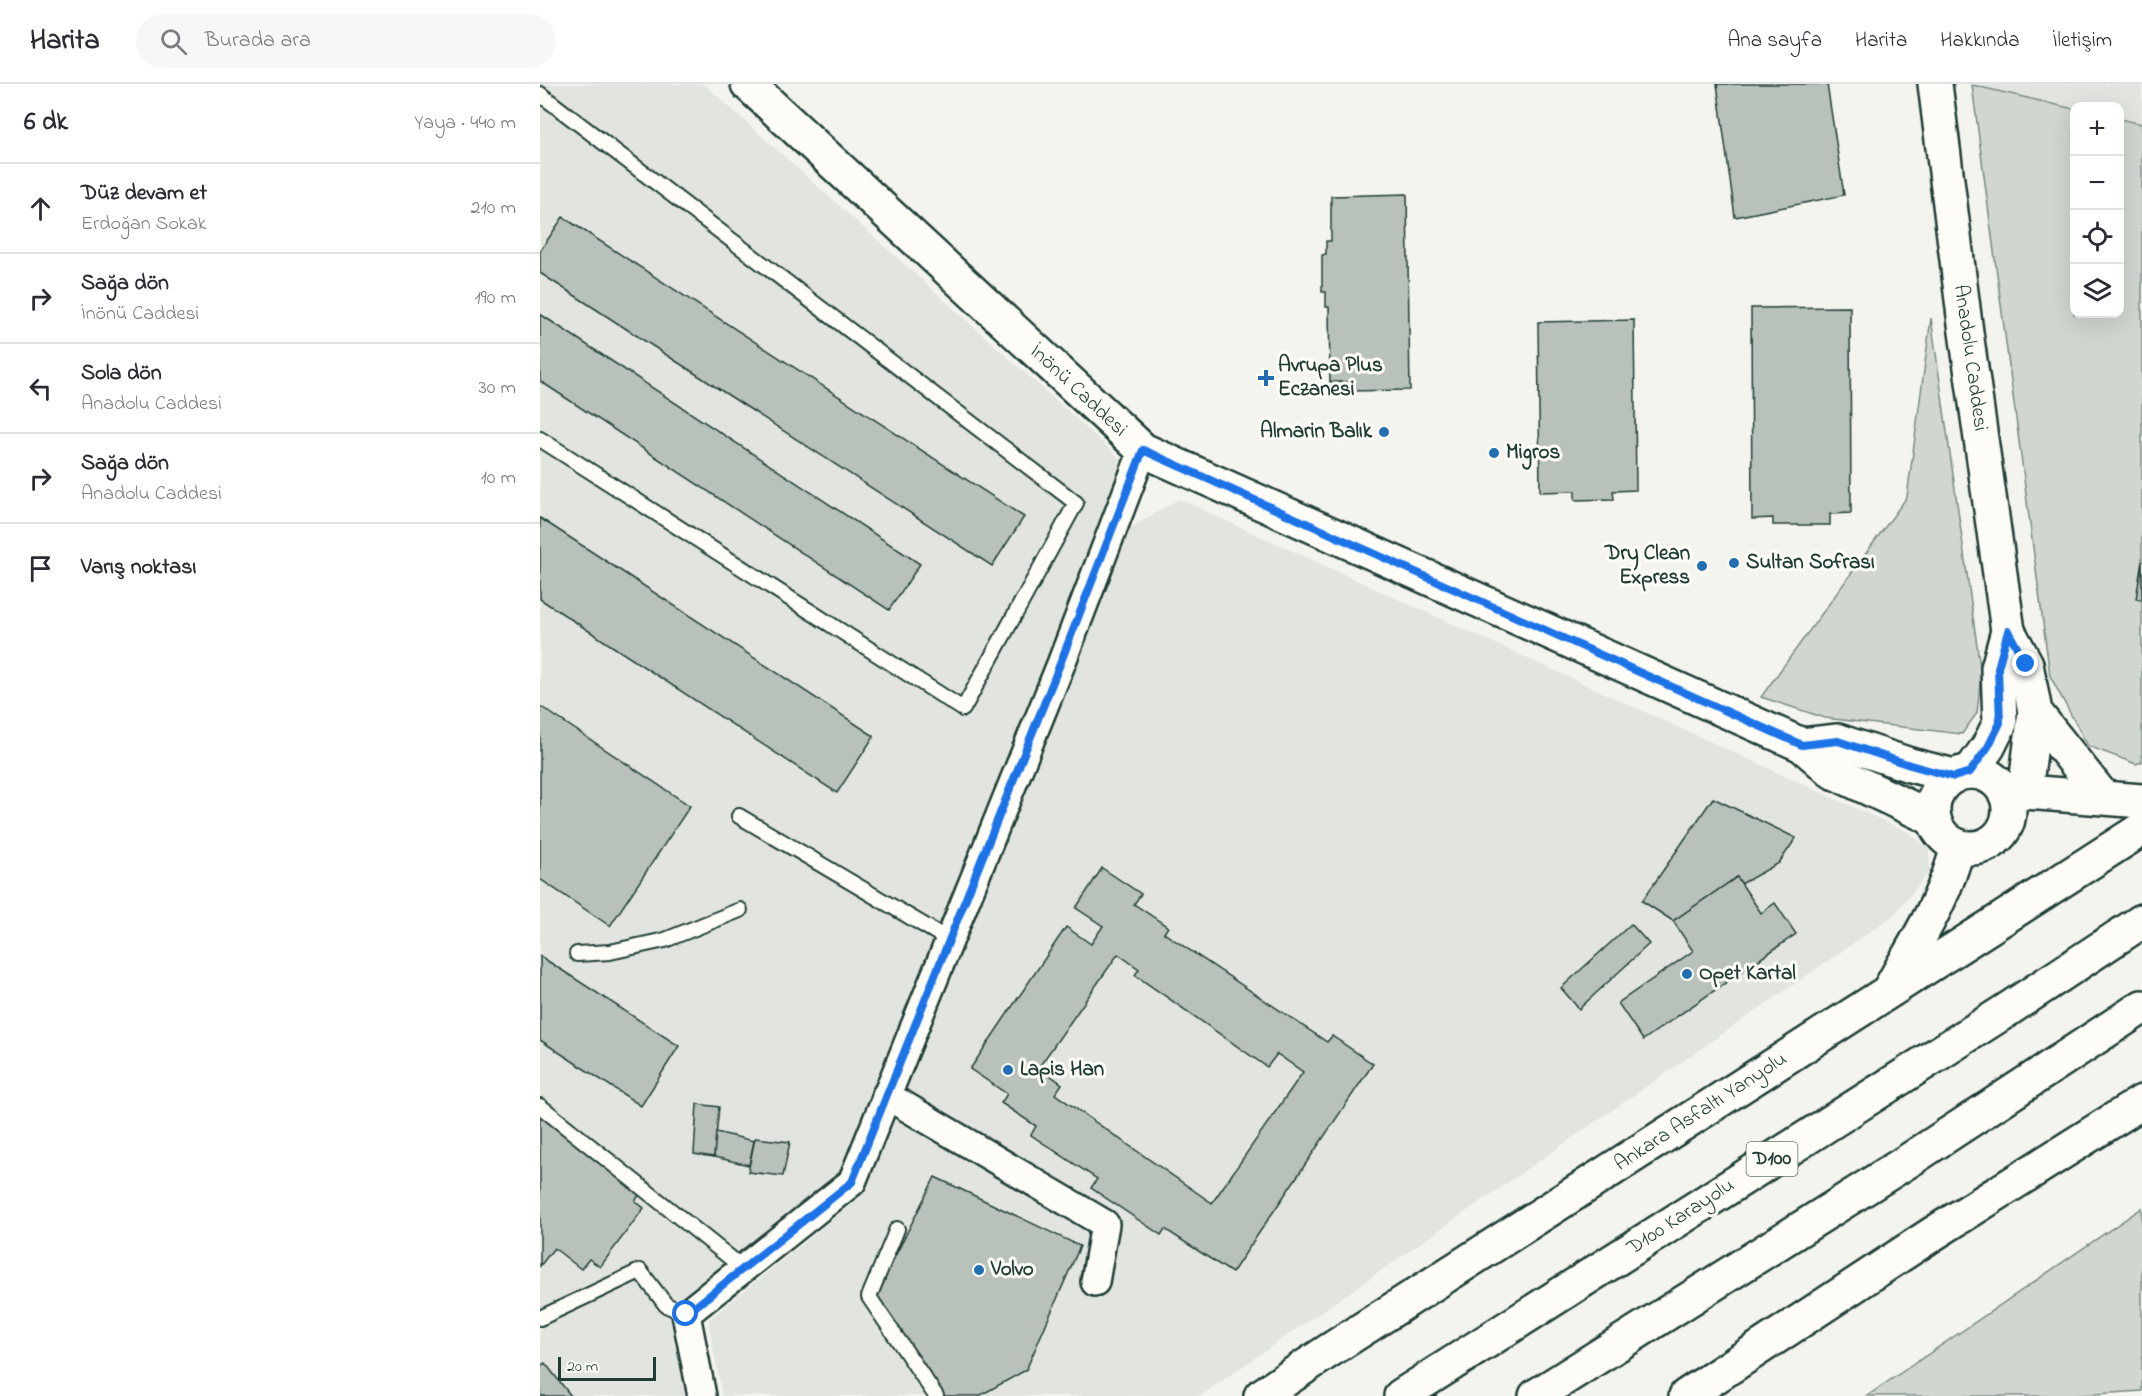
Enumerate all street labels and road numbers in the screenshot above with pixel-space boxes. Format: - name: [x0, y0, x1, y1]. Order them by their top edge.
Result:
- street label: Anadolu Caddesi: [1945, 283, 1995, 433]
- street label: İnönü Caddesi: [1022, 338, 1134, 444]
- street label: Ankara Asfaltı Yanyolu: [1609, 1045, 1794, 1181]
- road number: D100: [1746, 1142, 1798, 1176]
- street label: D100 Karayolu: [1620, 1171, 1742, 1265]

